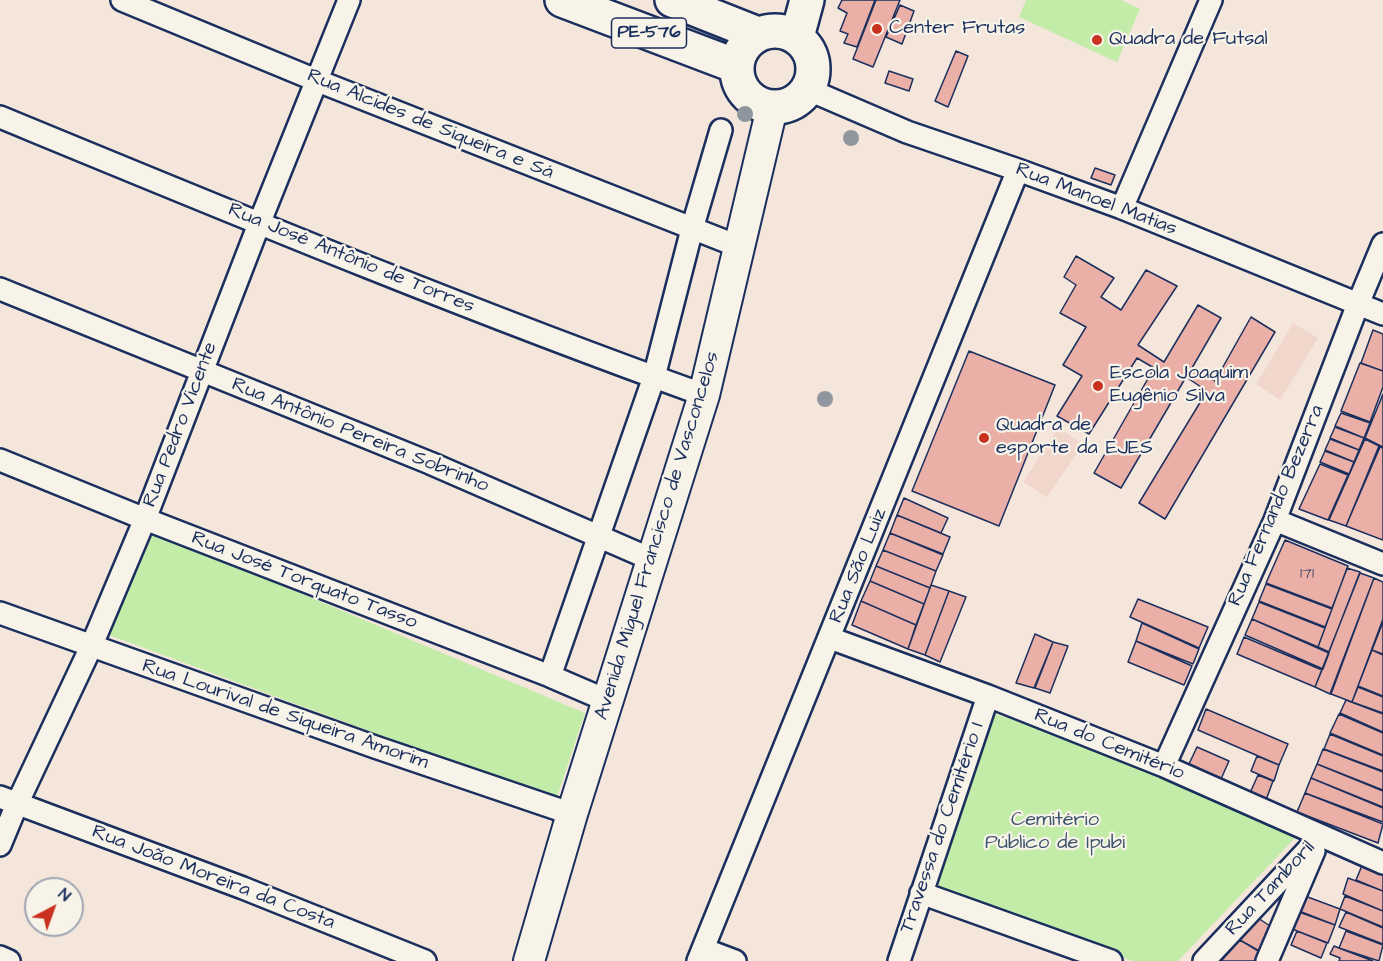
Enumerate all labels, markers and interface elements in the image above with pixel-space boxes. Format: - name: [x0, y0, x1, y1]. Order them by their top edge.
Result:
- place label: Center Frutas: [889, 17, 1025, 41]
- road number: PE-576: [612, 18, 686, 48]
- marker: Center Frutas: [870, 22, 884, 36]
- place label: Quadra de Futsal: [1109, 28, 1268, 52]
- marker: Quadra de Futsal: [1090, 33, 1104, 47]
- street label: Rua Alcides de Siqueira e Sá: [303, 64, 557, 186]
- street label: Rua Manoel Matias: [1012, 158, 1180, 242]
- street label: Rua José Antônio de Torres: [224, 199, 478, 319]
- street label: Rua Pedro Vicente: [138, 339, 224, 511]
- street label: Avenida Miguel Francisco de Vasconcelos: [590, 349, 726, 723]
- place label: Escola Joaquim Eugênio Silva: [1110, 362, 1248, 409]
- street label: Rua Antônio Pereira Sobrinho: [228, 373, 492, 499]
- marker: Escola Joaquim Eugênio Silva: [1091, 379, 1105, 393]
- street label: Rua Fernando Bezerra: [1224, 402, 1330, 610]
- place label: Quadra de esporte da EJES: [996, 414, 1153, 461]
- marker: Quadra de esporte da EJES: [977, 431, 991, 445]
- street label: Rua São Luiz: [825, 505, 893, 627]
- street label: Rua José Torquato Tasso: [188, 527, 420, 635]
- house number: 171: [1300, 565, 1314, 585]
- street label: Rua Lourival de Siqueira Amorim: [139, 655, 431, 775]
- street label: Rua do Cemitério: [1030, 704, 1188, 786]
- street label: Travessa do Cemitério I: [896, 719, 990, 937]
- park label: Cemitério Público de Ipubi: [985, 809, 1125, 856]
- street label: Rua João Moreira da Costa: [88, 821, 338, 935]
- street label: Rua Tamboril: [1221, 837, 1321, 941]
- north arrow: [24, 877, 84, 937]
- text: N: [53, 883, 75, 907]

